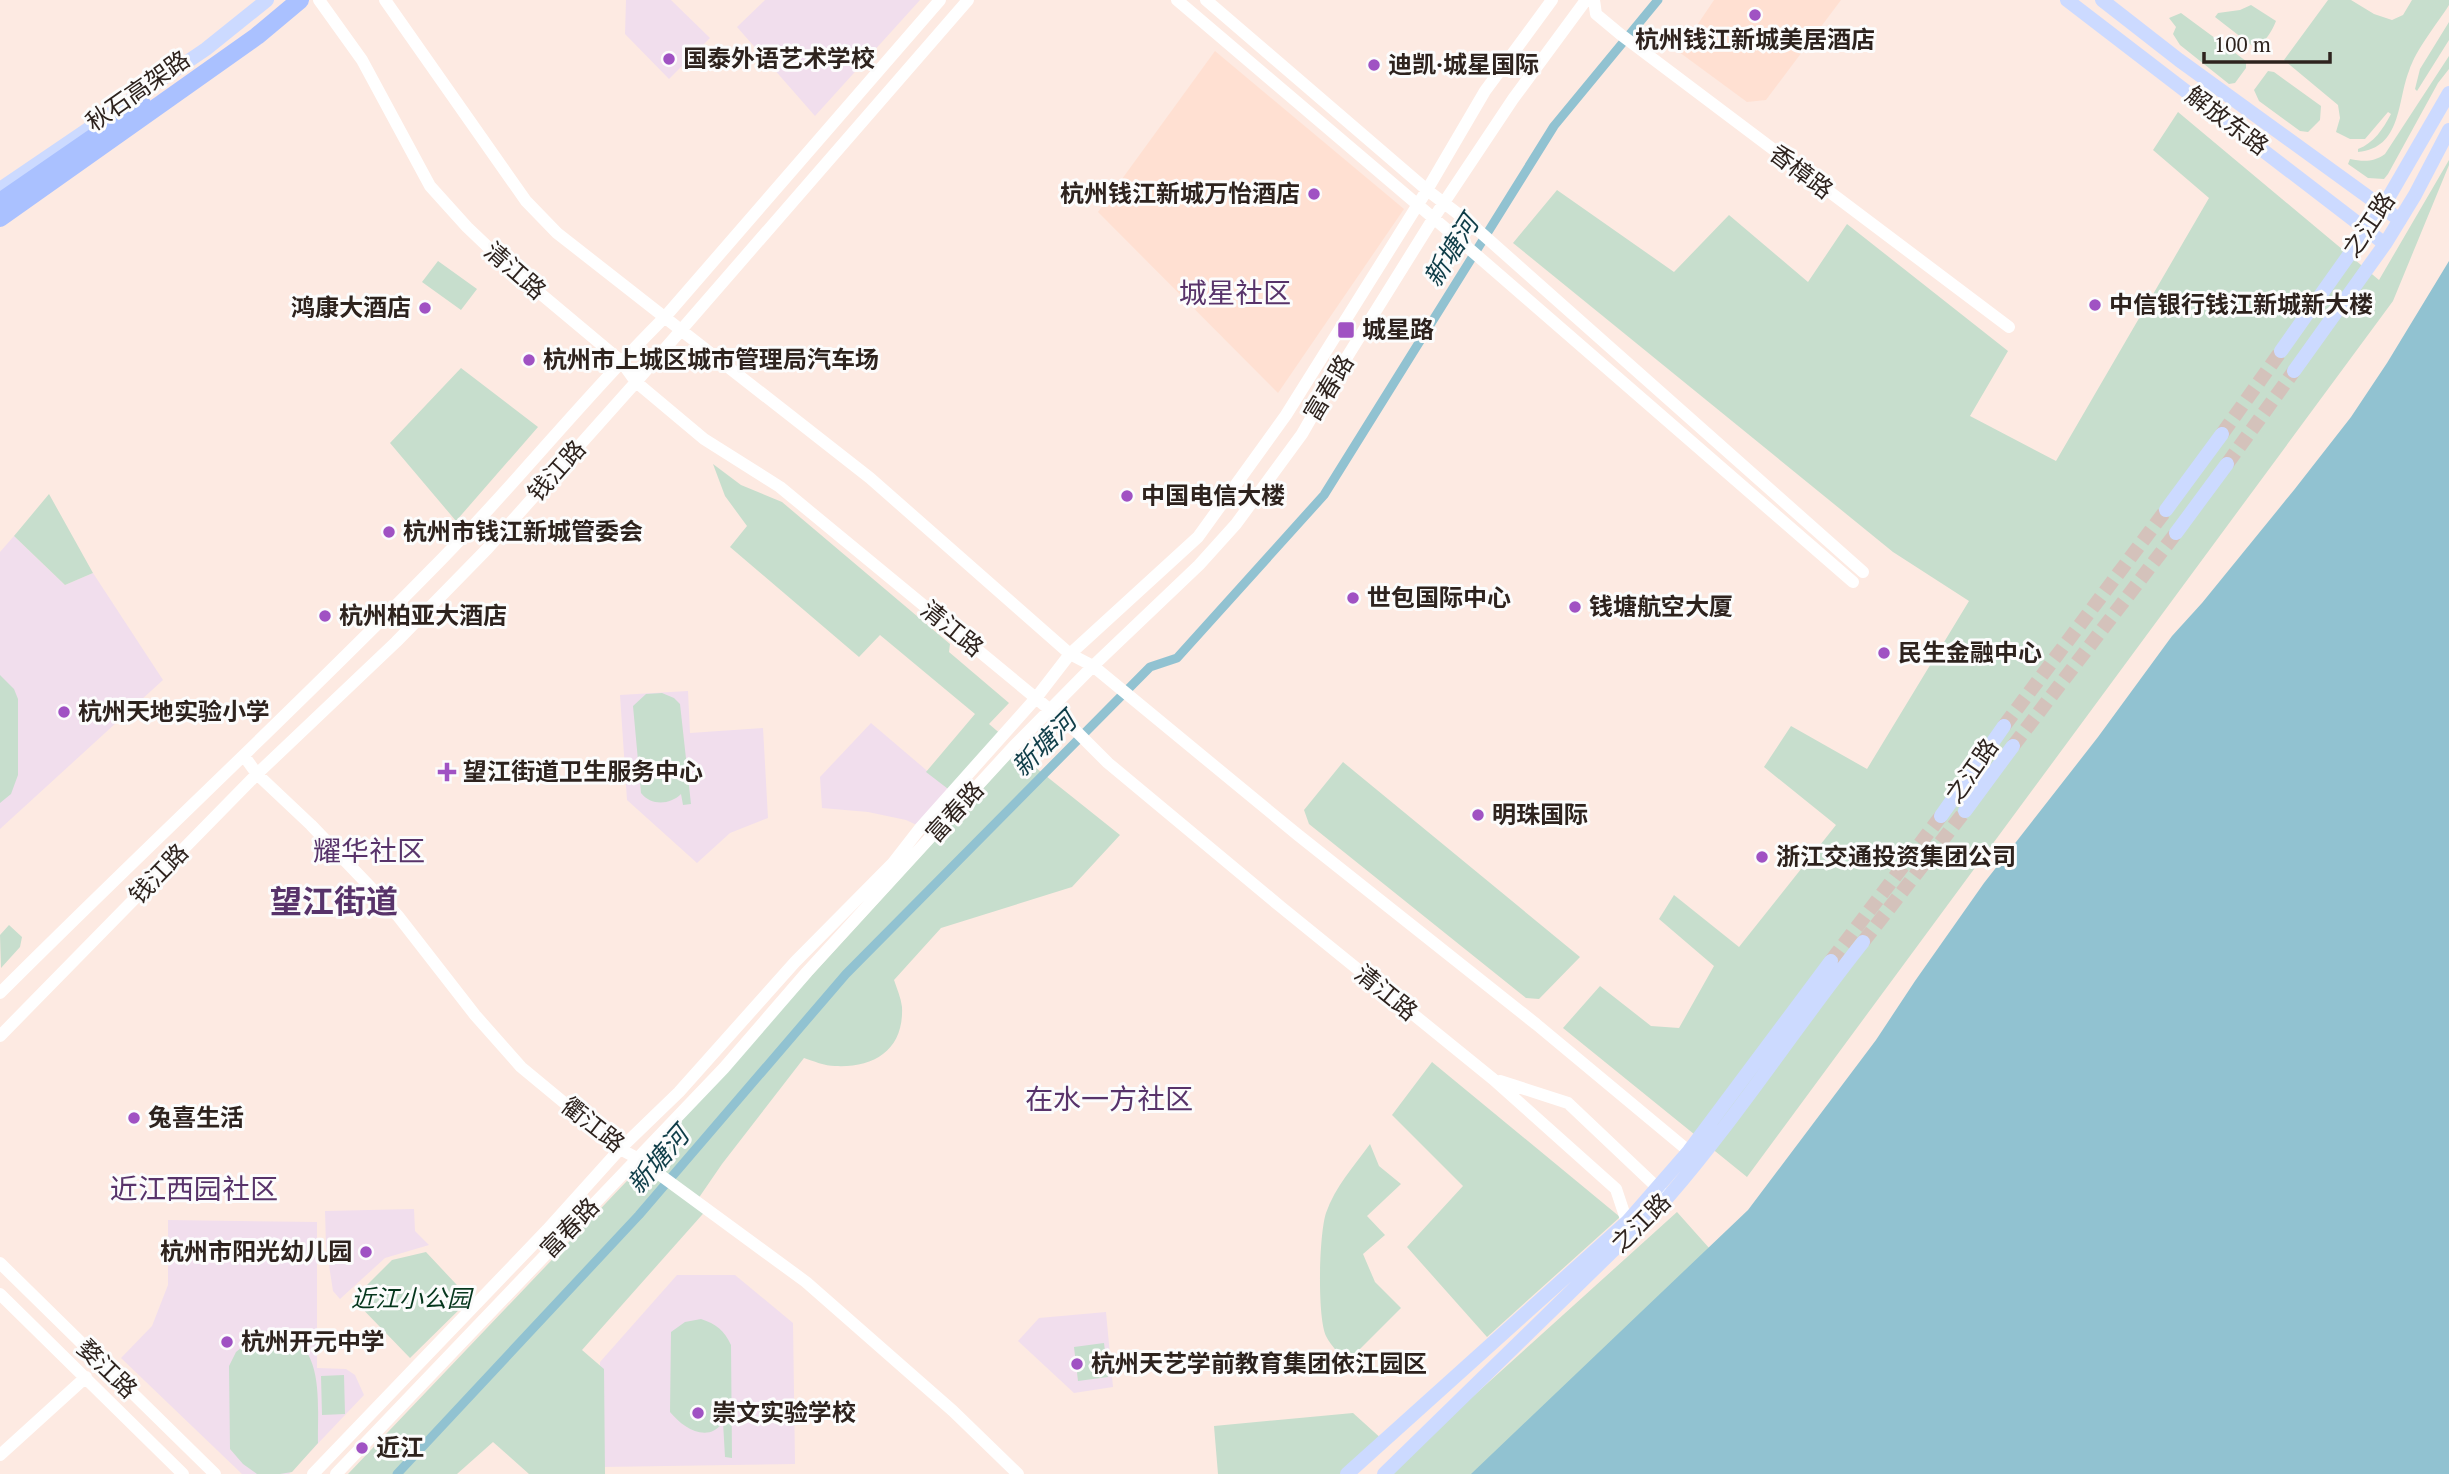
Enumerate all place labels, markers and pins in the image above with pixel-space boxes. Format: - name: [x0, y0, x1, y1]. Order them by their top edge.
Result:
- marker: 杭州钱江新城美居酒店: [1747, 7, 1763, 23]
- place label: 杭州钱江新城美居酒店: [1635, 23, 1875, 55]
- place label: 国泰外语艺术学校: [683, 42, 875, 74]
- place label: 迪凯·城星国际: [1388, 48, 1539, 80]
- marker: 国泰外语艺术学校: [661, 51, 677, 67]
- marker: 迪凯·城星国际: [1366, 57, 1382, 73]
- place label: 杭州钱江新城万怡酒店: [1060, 177, 1300, 209]
- marker: 杭州钱江新城万怡酒店: [1306, 186, 1322, 202]
- place label: 中信银行钱江新城新大楼: [2109, 288, 2373, 320]
- place label: 鸿康大酒店: [291, 291, 411, 323]
- marker: 中信银行钱江新城新大楼: [2087, 297, 2103, 313]
- marker: 鸿康大酒店: [417, 300, 433, 316]
- place label: 城星路: [1362, 313, 1434, 345]
- marker: 城星路: [1336, 320, 1356, 340]
- place label: 杭州市上城区城市管理局汽车场: [543, 343, 879, 375]
- marker: 杭州市上城区城市管理局汽车场: [521, 352, 537, 368]
- place label: 中国电信大楼: [1141, 479, 1285, 511]
- marker: 中国电信大楼: [1119, 488, 1135, 504]
- place label: 杭州市钱江新城管委会: [403, 515, 643, 547]
- marker: 杭州市钱江新城管委会: [381, 524, 397, 540]
- place label: 世包国际中心: [1367, 581, 1511, 613]
- marker: 世包国际中心: [1345, 590, 1361, 606]
- place label: 钱塘航空大厦: [1589, 590, 1733, 622]
- place label: 杭州柏亚大酒店: [339, 599, 507, 631]
- marker: 钱塘航空大厦: [1567, 599, 1583, 615]
- marker: 杭州柏亚大酒店: [317, 608, 333, 624]
- place label: 民生金融中心: [1898, 636, 2042, 668]
- marker: 民生金融中心: [1876, 645, 1892, 661]
- place label: 杭州天地实验小学: [78, 695, 270, 727]
- marker: 杭州天地实验小学: [56, 704, 72, 720]
- place label: 望江街道卫生服务中心: [463, 755, 703, 787]
- marker: 望江街道卫生服务中心: [437, 762, 457, 782]
- place label: 明珠国际: [1492, 798, 1588, 830]
- marker: 明珠国际: [1470, 807, 1486, 823]
- place label: 浙江交通投资集团公司: [1776, 840, 2016, 872]
- marker: 浙江交通投资集团公司: [1754, 849, 1770, 865]
- place label: 兔喜生活: [148, 1101, 244, 1133]
- marker: 兔喜生活: [126, 1110, 142, 1126]
- place label: 杭州市阳光幼儿园: [160, 1235, 352, 1267]
- marker: 杭州市阳光幼儿园: [358, 1244, 374, 1260]
- place label: 杭州开元中学: [241, 1325, 385, 1357]
- marker: 杭州开元中学: [219, 1334, 235, 1350]
- place label: 杭州天艺学前教育集团依江园区: [1091, 1347, 1427, 1379]
- marker: 杭州天艺学前教育集团依江园区: [1069, 1356, 1085, 1372]
- place label: 崇文实验学校: [712, 1396, 856, 1428]
- marker: 崇文实验学校: [690, 1405, 706, 1421]
- place label: 近江: [376, 1431, 424, 1463]
- marker: 近江: [354, 1440, 370, 1456]

